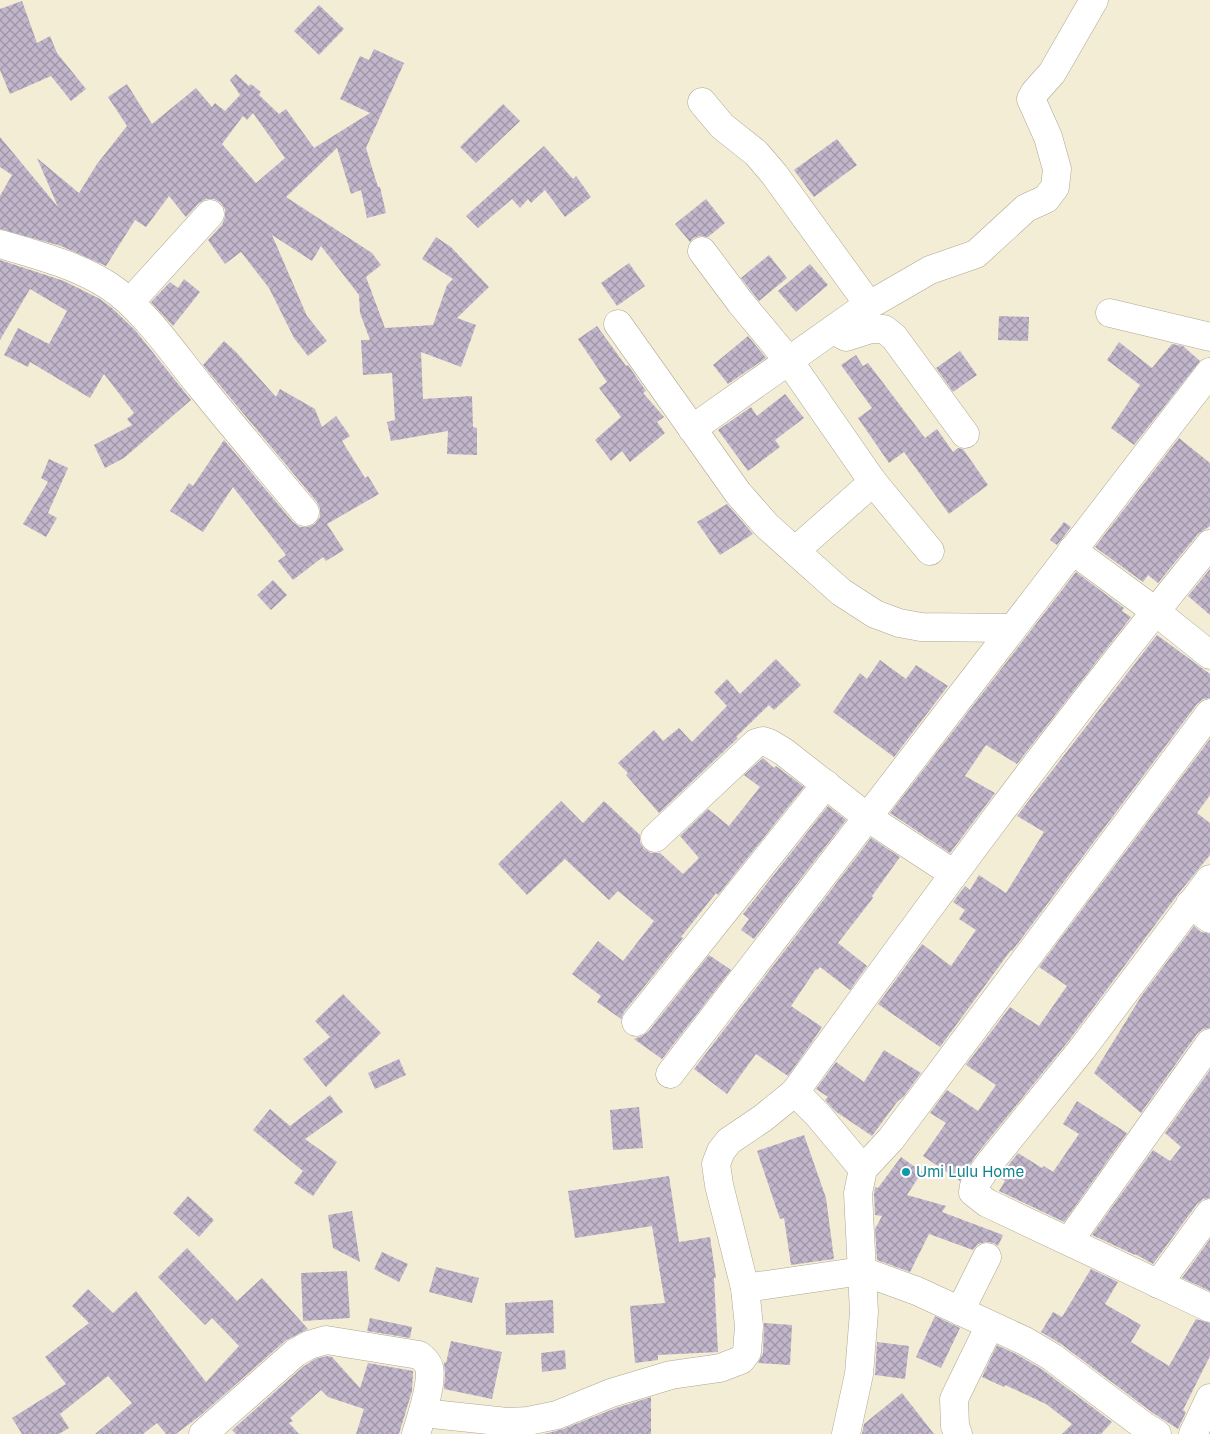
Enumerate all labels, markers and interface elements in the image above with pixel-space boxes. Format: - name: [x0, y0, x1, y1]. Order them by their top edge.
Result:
- place label: Umi Lulu Home: [916, 1162, 1024, 1181]
- marker: Umi Lulu Home: [900, 1166, 912, 1178]

